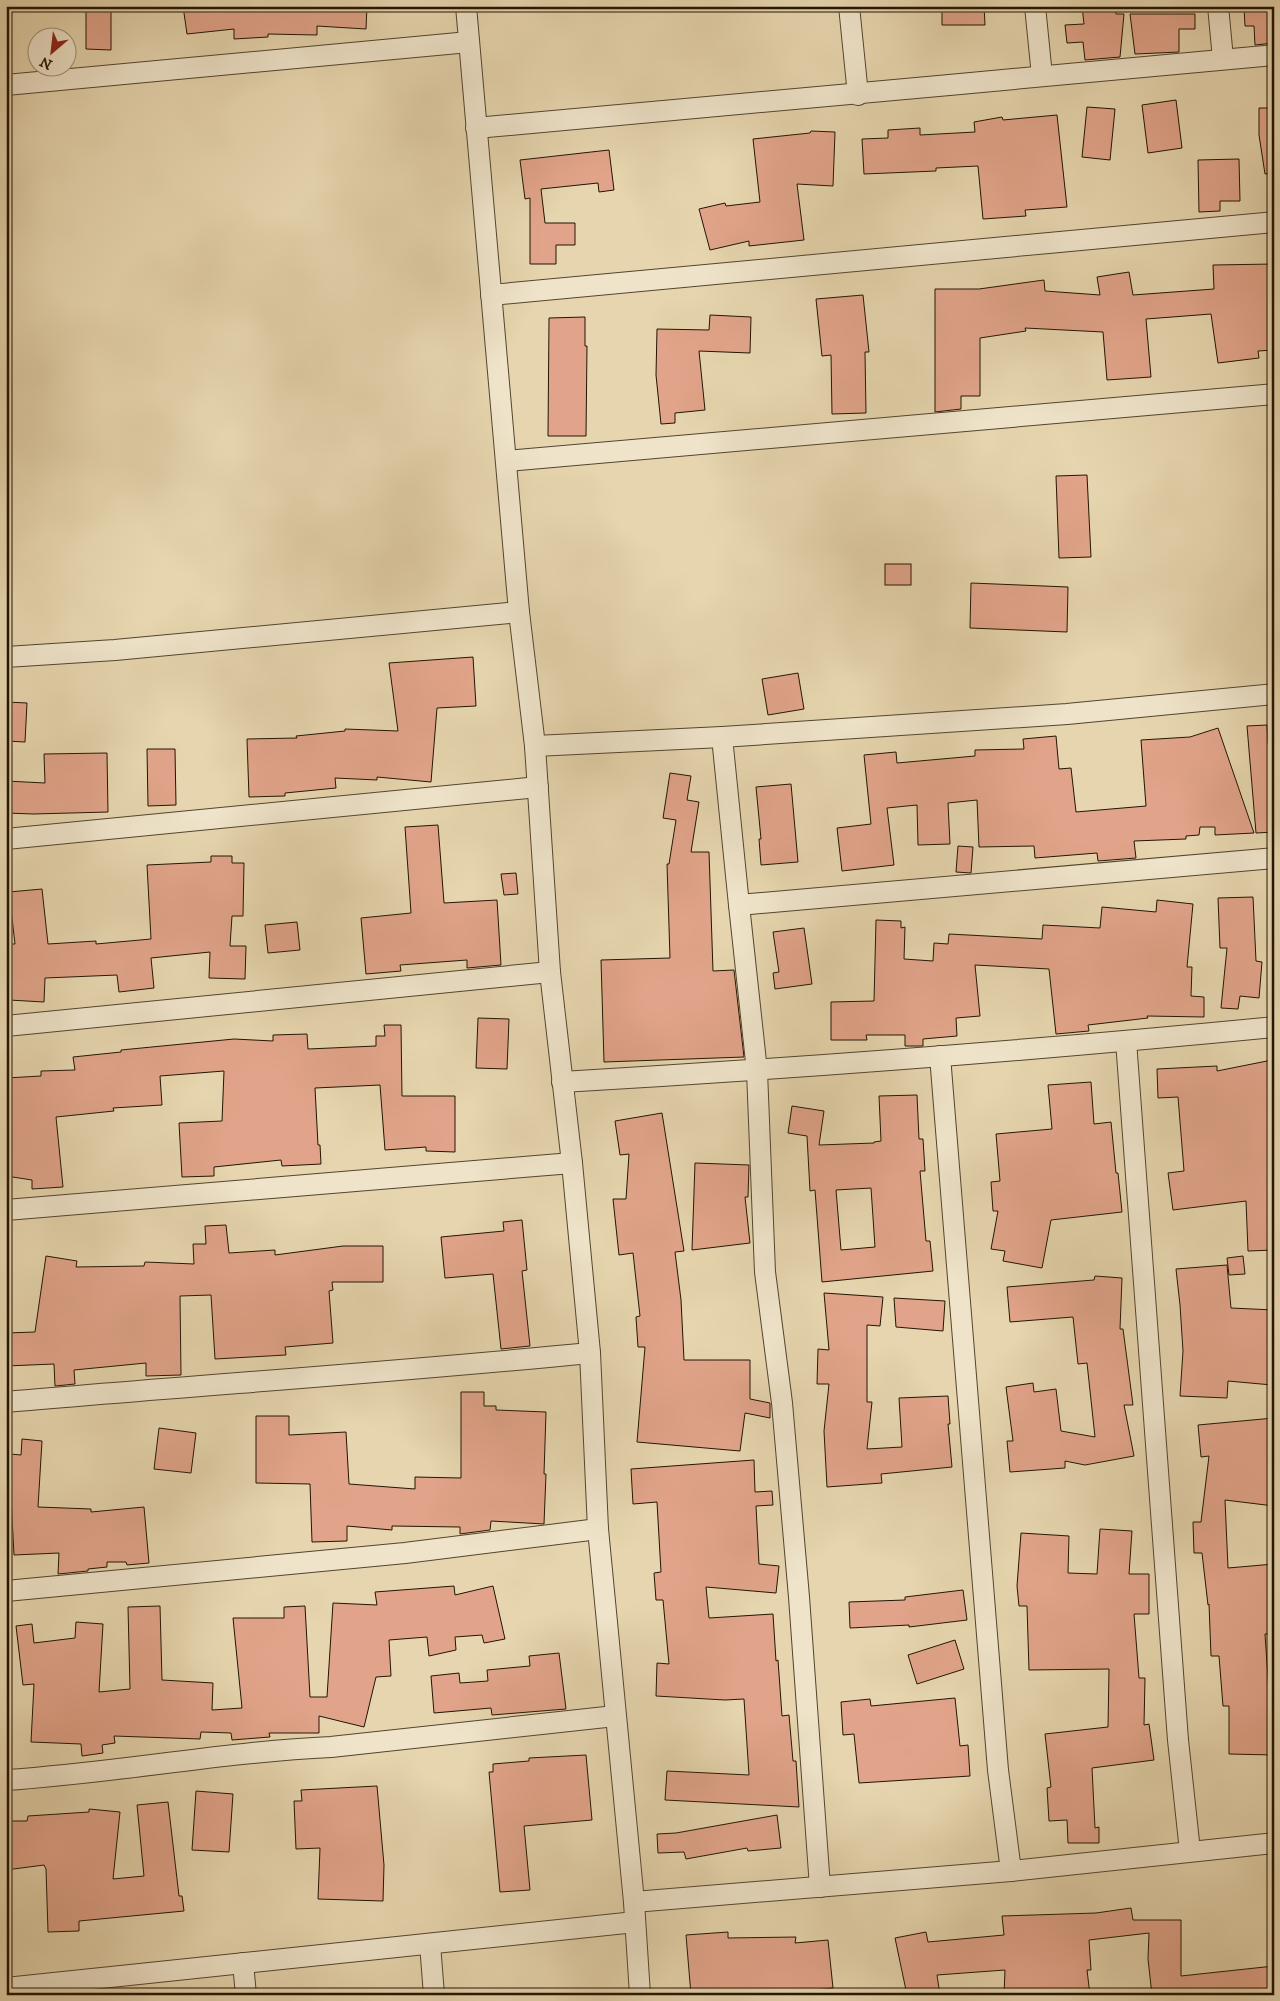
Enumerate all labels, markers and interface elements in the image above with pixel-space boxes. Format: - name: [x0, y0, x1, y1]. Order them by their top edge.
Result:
- north arrow: [28, 28, 78, 78]
- text: N: [37, 52, 56, 73]

